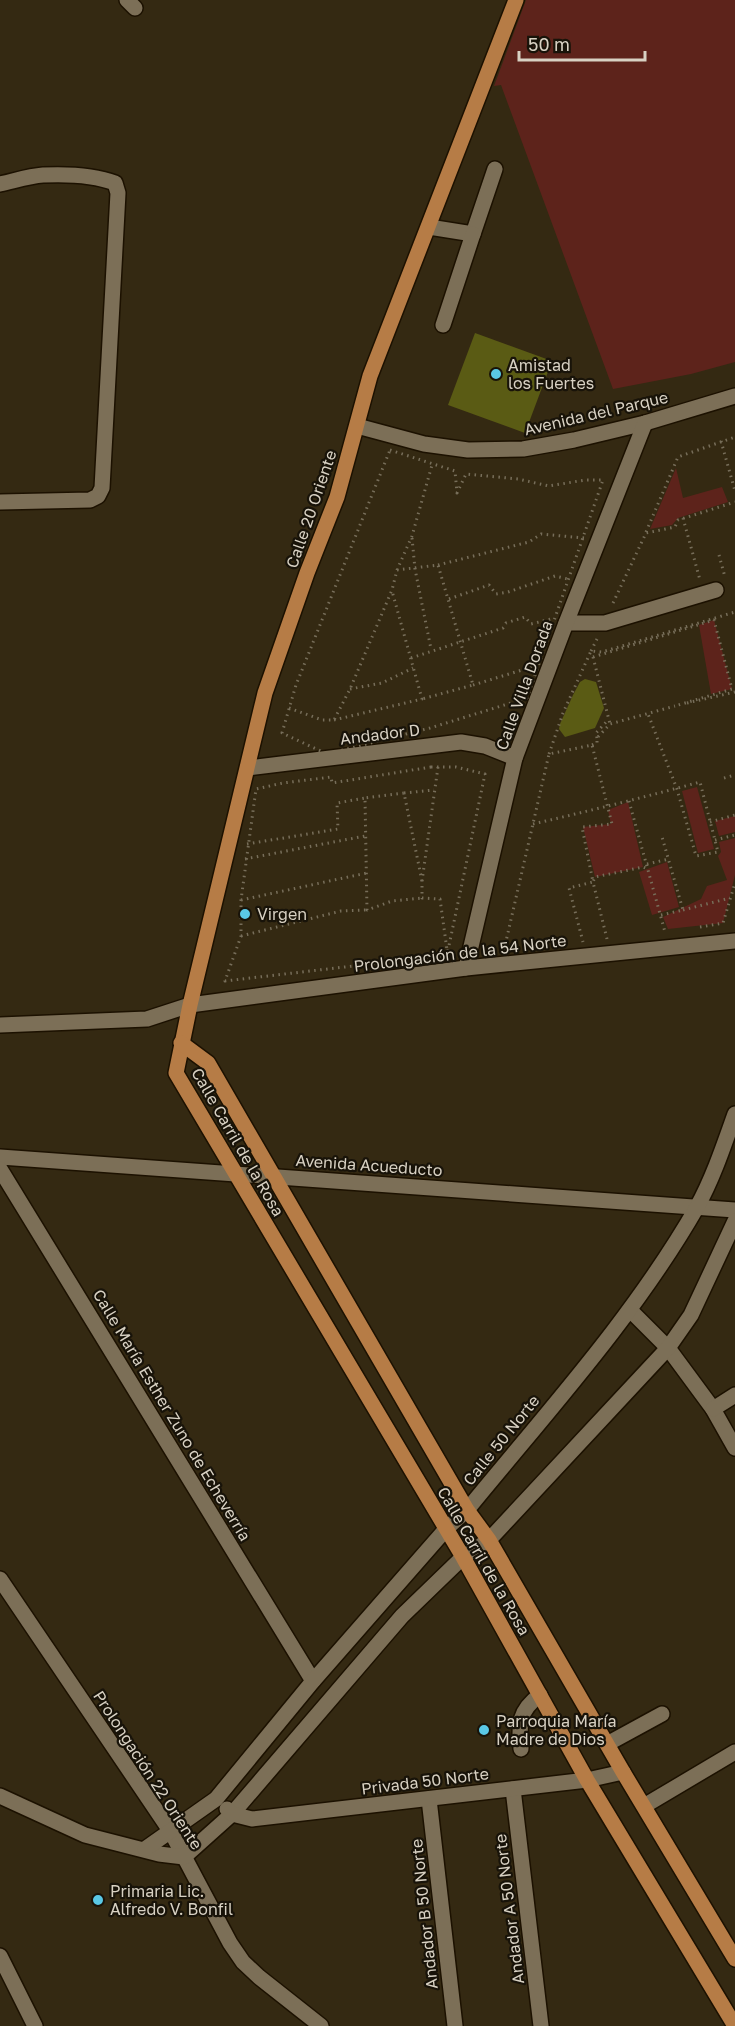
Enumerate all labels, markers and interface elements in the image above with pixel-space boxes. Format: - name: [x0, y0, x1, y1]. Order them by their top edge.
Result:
- scale bar: [519, 24, 645, 62]
- text: 50 m: [528, 33, 570, 55]
- place label: Amistad los Fuertes: [508, 355, 594, 393]
- marker: Amistad los Fuertes: [489, 367, 503, 381]
- street label: Avenida del Parque: [522, 387, 670, 439]
- street label: Calle 20 Oriente: [281, 447, 341, 571]
- street label: Calle Villa Dorada: [491, 618, 557, 752]
- street label: Andador D: [339, 719, 421, 749]
- place label: Virgen: [257, 904, 307, 924]
- marker: Virgen: [238, 907, 252, 921]
- street label: Prolongación de la 54 Norte: [352, 930, 568, 976]
- street label: Calle Carril de la Rosa: [187, 1064, 289, 1220]
- street label: Avenida Acueducto: [295, 1150, 443, 1180]
- street label: Calle María Esther Zuno de Echeverría: [89, 1286, 255, 1544]
- street label: Calle 50 Norte: [458, 1391, 544, 1489]
- street label: Calle Carril de la Rosa: [433, 1483, 535, 1639]
- street label: Prolongación 22 Oriente: [89, 1687, 207, 1853]
- place label: Parroquia María Madre de Dios: [496, 1711, 617, 1749]
- marker: Parroquia María Madre de Dios: [477, 1723, 491, 1737]
- street label: Privada 50 Norte: [360, 1763, 490, 1799]
- street label: Andador A 50 Norte: [490, 1833, 528, 1985]
- street label: Andador B 50 Norte: [406, 1838, 442, 1990]
- place label: Primaria Lic. Alfredo V. Bonfil: [110, 1881, 233, 1919]
- marker: Primaria Lic. Alfredo V. Bonfil: [91, 1893, 105, 1907]

